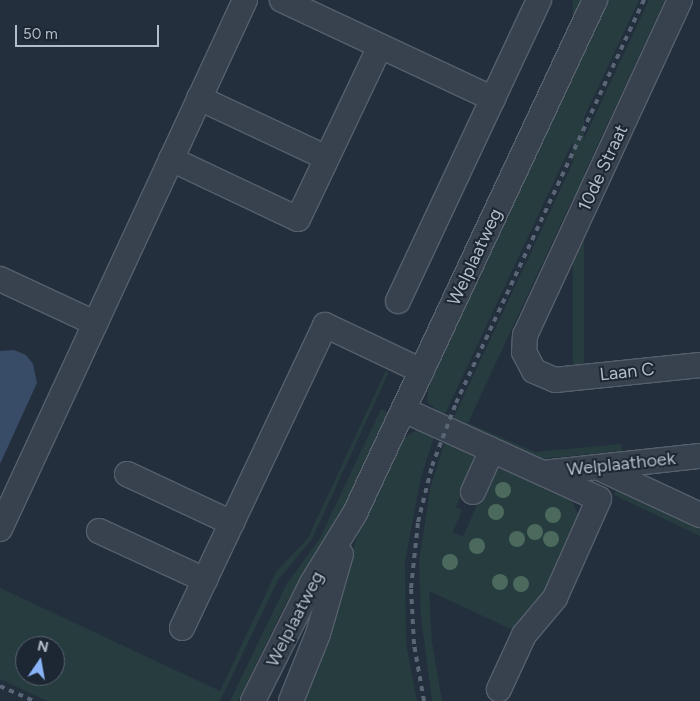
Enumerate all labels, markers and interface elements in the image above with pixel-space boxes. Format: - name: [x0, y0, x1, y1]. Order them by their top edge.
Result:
- scale bar: [18, 15, 161, 47]
- text: 50 m: [23, 25, 58, 43]
- street label: 10de Straat: [574, 121, 632, 215]
- street label: Welplaatweg: [443, 205, 507, 309]
- street label: Laan C: [598, 358, 656, 386]
- street label: Welplaathoek: [566, 448, 676, 480]
- street label: Welplaatweg: [262, 568, 328, 670]
- north arrow: [15, 636, 65, 686]
- text: N: [36, 637, 50, 656]

